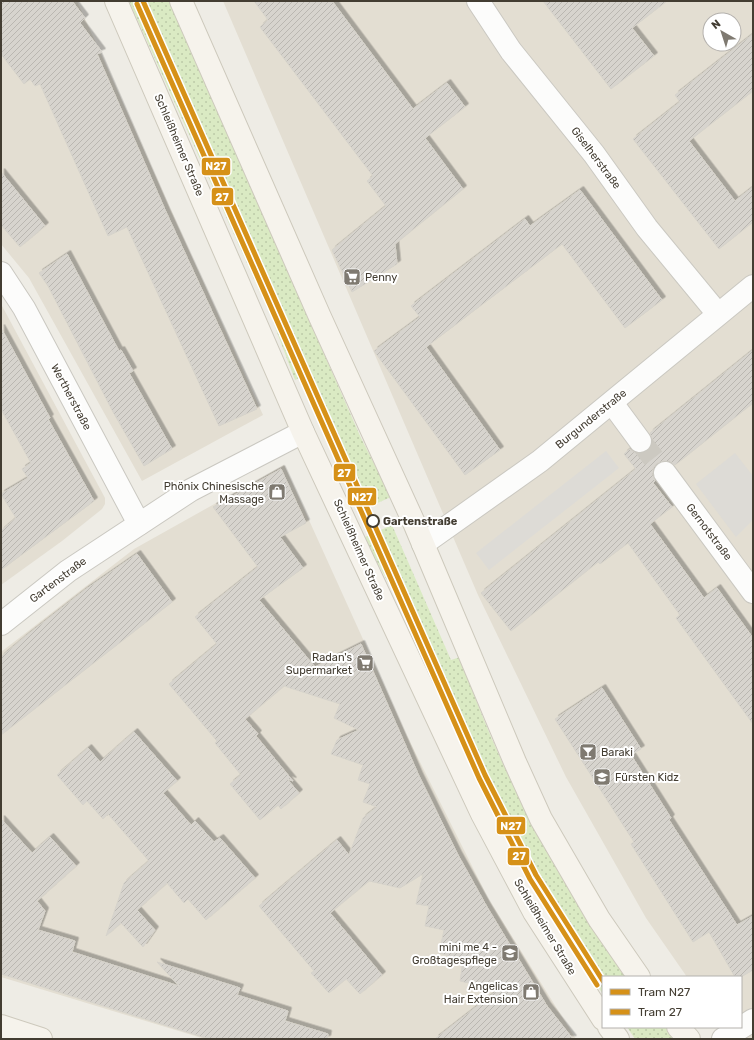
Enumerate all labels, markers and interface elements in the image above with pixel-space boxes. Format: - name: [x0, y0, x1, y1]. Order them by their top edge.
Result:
- north arrow: [702, 12, 742, 52]
- text: N: [709, 17, 723, 32]
- street label: Schleißheimer Straße: [152, 92, 206, 198]
- street label: Giselherstraße: [568, 124, 624, 192]
- line badge: N27: [201, 157, 231, 176]
- text: N27: [205, 160, 227, 173]
- line badge: 27: [211, 187, 234, 206]
- text: 27: [215, 191, 229, 204]
- supermarket icon: Penny: [342, 267, 362, 287]
- place label: Penny: [365, 271, 397, 284]
- street label: Wertherstraße: [48, 362, 94, 432]
- street label: Burgunderstraße: [553, 386, 629, 452]
- line badge: 27: [333, 463, 356, 482]
- text: 27: [337, 467, 351, 480]
- place label: Phönix Chinesische Massage: [164, 480, 264, 506]
- shop icon: Phönix Chinesische Massage: [267, 482, 287, 502]
- line badge: N27: [347, 487, 377, 506]
- text: N27: [351, 491, 373, 504]
- street label: Schleißheimer Straße: [331, 497, 387, 603]
- street label: Gernotstraße: [683, 501, 735, 563]
- marker: Gartenstraße: [366, 514, 380, 528]
- place label: Gartenstraße: [383, 515, 458, 528]
- street label: Gartenstraße: [27, 554, 89, 606]
- place label: Radan's Supermarket: [286, 651, 353, 677]
- supermarket icon: Radan's Supermarket: [355, 653, 375, 673]
- bar icon: Baraki: [578, 742, 598, 762]
- place label: Baraki: [601, 746, 633, 759]
- school or university icon: Fürsten Kidz: [592, 767, 612, 787]
- place label: Fürsten Kidz: [615, 771, 679, 784]
- line badge: N27: [496, 816, 526, 835]
- text: N27: [500, 820, 522, 833]
- line badge: 27: [507, 847, 530, 866]
- text: 27: [512, 850, 526, 863]
- street label: Schleißheimer Straße: [511, 877, 579, 977]
- place label: mini me 4 - Großtagespflege: [412, 941, 497, 967]
- school or university icon: mini me 4 - Großtagespflege: [500, 943, 520, 963]
- legend: [602, 976, 742, 1028]
- place label: Angelicas Hair Extension: [444, 980, 518, 1006]
- shop icon: Angelicas Hair Extension: [521, 982, 541, 1002]
- text: Tram N27: [638, 985, 690, 999]
- text: Tram 27: [638, 1005, 682, 1019]

